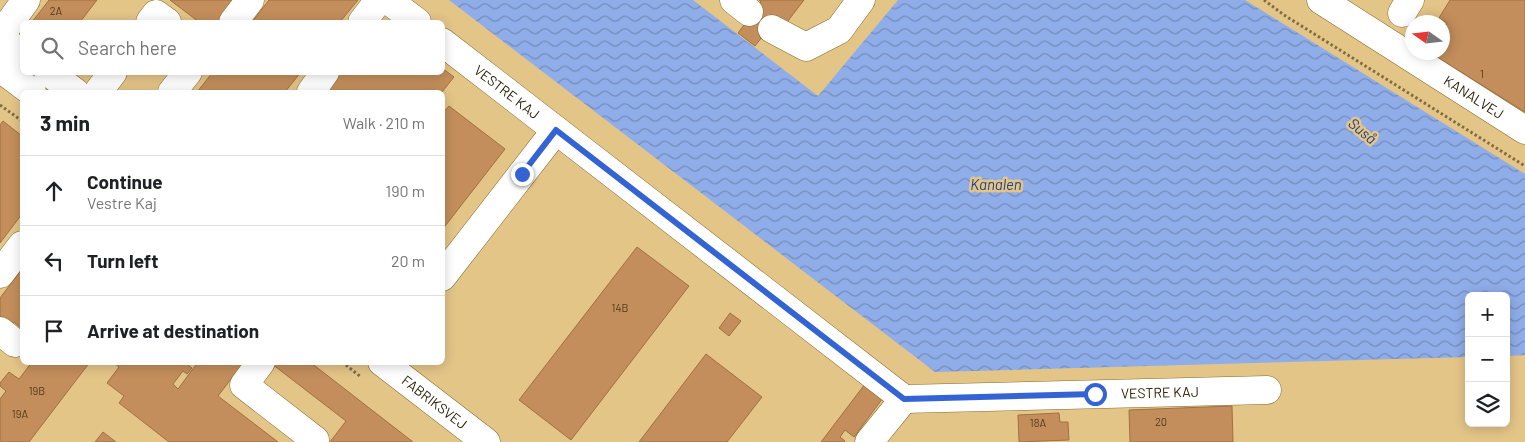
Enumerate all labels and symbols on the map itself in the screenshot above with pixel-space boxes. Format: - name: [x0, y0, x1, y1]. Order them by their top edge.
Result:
- house number: 2A: [50, 4, 63, 17]
- north arrow: [1405, 15, 1450, 60]
- street label: VESTRE KAJ: [471, 61, 543, 122]
- house number: 1: [1480, 67, 1484, 80]
- street label: KANALVEJ: [1441, 72, 1507, 122]
- water label: Suså: [1345, 114, 1381, 147]
- route end: [511, 163, 534, 186]
- water label: Kanalen: [970, 175, 1022, 193]
- house number: 14B: [612, 301, 629, 314]
- street label: FABRIKSVEJ: [399, 371, 471, 432]
- route start: [1084, 383, 1107, 406]
- street label: VESTRE KAJ: [1121, 383, 1199, 402]
- house number: 19B: [29, 384, 45, 397]
- house number: 19A: [12, 407, 28, 420]
- house number: 20: [1155, 415, 1167, 428]
- house number: 18A: [1030, 416, 1046, 429]

